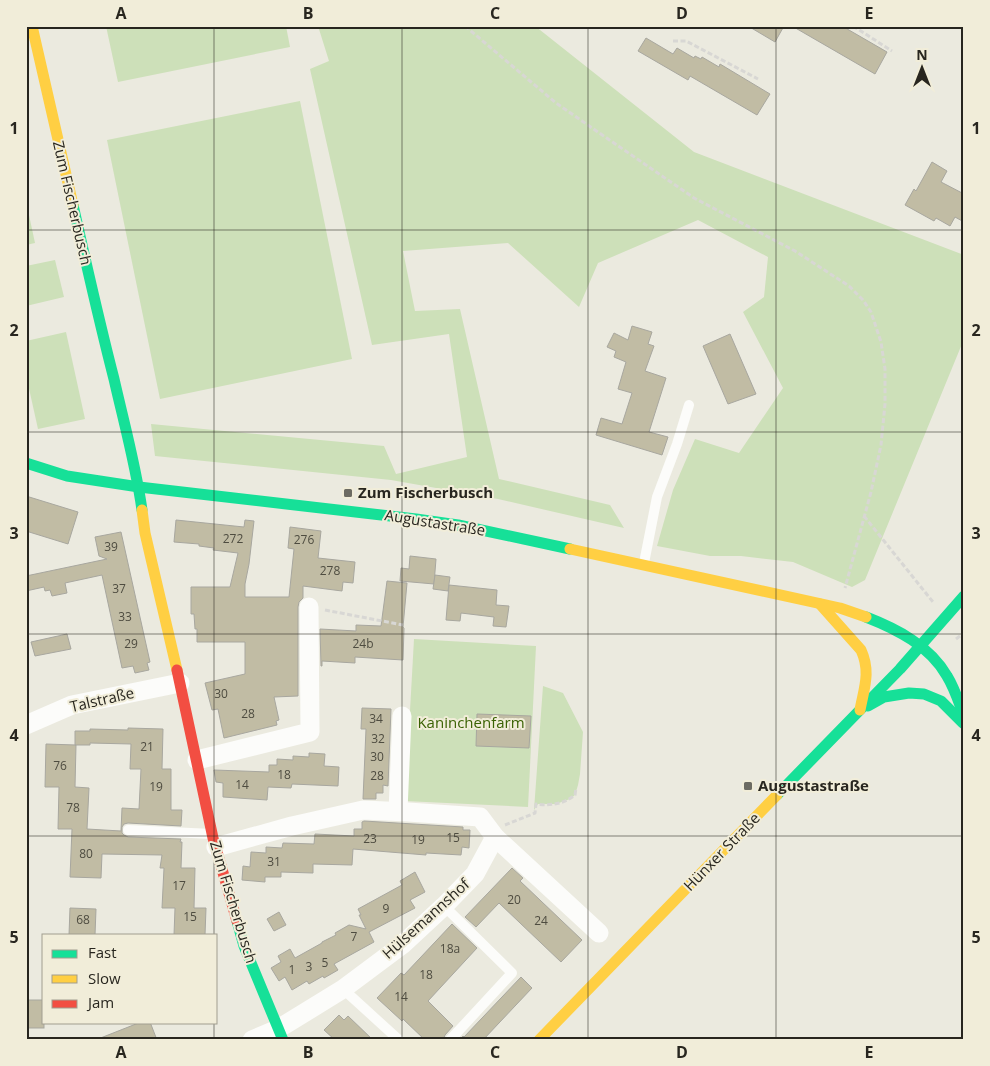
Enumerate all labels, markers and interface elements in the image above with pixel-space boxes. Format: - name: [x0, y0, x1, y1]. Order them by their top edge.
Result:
- text: A: [115, 2, 127, 24]
- text: B: [303, 2, 313, 24]
- text: C: [490, 2, 500, 24]
- text: D: [676, 2, 688, 24]
- text: E: [865, 2, 874, 24]
- north arrow: [898, 42, 948, 92]
- text: N: [916, 45, 928, 64]
- text: 1: [9, 117, 19, 139]
- text: 1: [971, 117, 981, 139]
- street label: Zum Fischerbusch: [49, 139, 97, 267]
- text: 2: [9, 319, 19, 341]
- text: 2: [971, 319, 981, 341]
- place label: Zum Fischerbusch: [358, 482, 493, 502]
- marker: Zum Fischerbusch: [342, 487, 354, 499]
- street label: Augustastraße: [383, 504, 487, 540]
- text: 3: [9, 522, 19, 544]
- text: 3: [971, 522, 981, 544]
- house number: 272: [223, 530, 243, 547]
- house number: 276: [294, 531, 314, 548]
- house number: 39: [104, 538, 118, 555]
- house number: 278: [320, 562, 340, 579]
- house number: 37: [112, 580, 126, 597]
- house number: 33: [118, 608, 132, 625]
- house number: 29: [124, 635, 138, 652]
- house number: 24b: [352, 635, 374, 652]
- street label: Talstraße: [68, 682, 136, 716]
- house number: 30: [214, 685, 228, 702]
- house number: 28: [241, 705, 255, 722]
- house number: 34: [369, 710, 383, 727]
- park label: Kaninchenfarm: [417, 712, 525, 732]
- text: 4: [9, 724, 19, 746]
- text: 4: [971, 724, 981, 746]
- house number: 32: [371, 730, 385, 747]
- house number: 21: [140, 738, 154, 755]
- house number: 30: [370, 748, 384, 765]
- house number: 76: [53, 757, 67, 774]
- house number: 18: [277, 766, 291, 783]
- house number: 28: [370, 767, 384, 784]
- place label: Augustastraße: [758, 775, 869, 795]
- house number: 14: [235, 776, 249, 793]
- house number: 19: [149, 778, 163, 795]
- marker: Augustastraße: [742, 780, 754, 792]
- house number: 78: [66, 799, 80, 816]
- street label: Hünxer Straße: [679, 808, 764, 895]
- house number: 15: [446, 829, 460, 846]
- house number: 23: [363, 830, 377, 847]
- house number: 19: [411, 831, 425, 848]
- street label: Zum Fischerbusch: [206, 838, 262, 965]
- house number: 80: [79, 845, 93, 862]
- house number: 31: [267, 853, 281, 870]
- street label: Hülsemannshof: [378, 873, 474, 963]
- house number: 17: [172, 877, 186, 894]
- house number: 20: [507, 891, 521, 908]
- house number: 9: [383, 900, 390, 917]
- house number: 15: [183, 908, 197, 925]
- house number: 68: [76, 911, 90, 928]
- house number: 24: [534, 912, 548, 929]
- text: 5: [9, 926, 19, 948]
- text: 5: [971, 926, 981, 948]
- house number: 7: [351, 928, 358, 945]
- legend: [42, 934, 218, 1024]
- house number: 18a: [440, 940, 460, 957]
- text: Fast: [88, 942, 117, 962]
- house number: 5: [322, 954, 329, 971]
- house number: 3: [306, 958, 313, 975]
- house number: 1: [289, 961, 295, 978]
- house number: 18: [419, 966, 433, 983]
- text: Slow: [88, 968, 121, 988]
- house number: 14: [394, 988, 408, 1005]
- text: Jam: [86, 992, 114, 1012]
- text: A: [115, 1041, 127, 1063]
- text: B: [303, 1041, 313, 1063]
- text: C: [490, 1041, 500, 1063]
- text: D: [676, 1041, 688, 1063]
- text: E: [865, 1041, 874, 1063]

